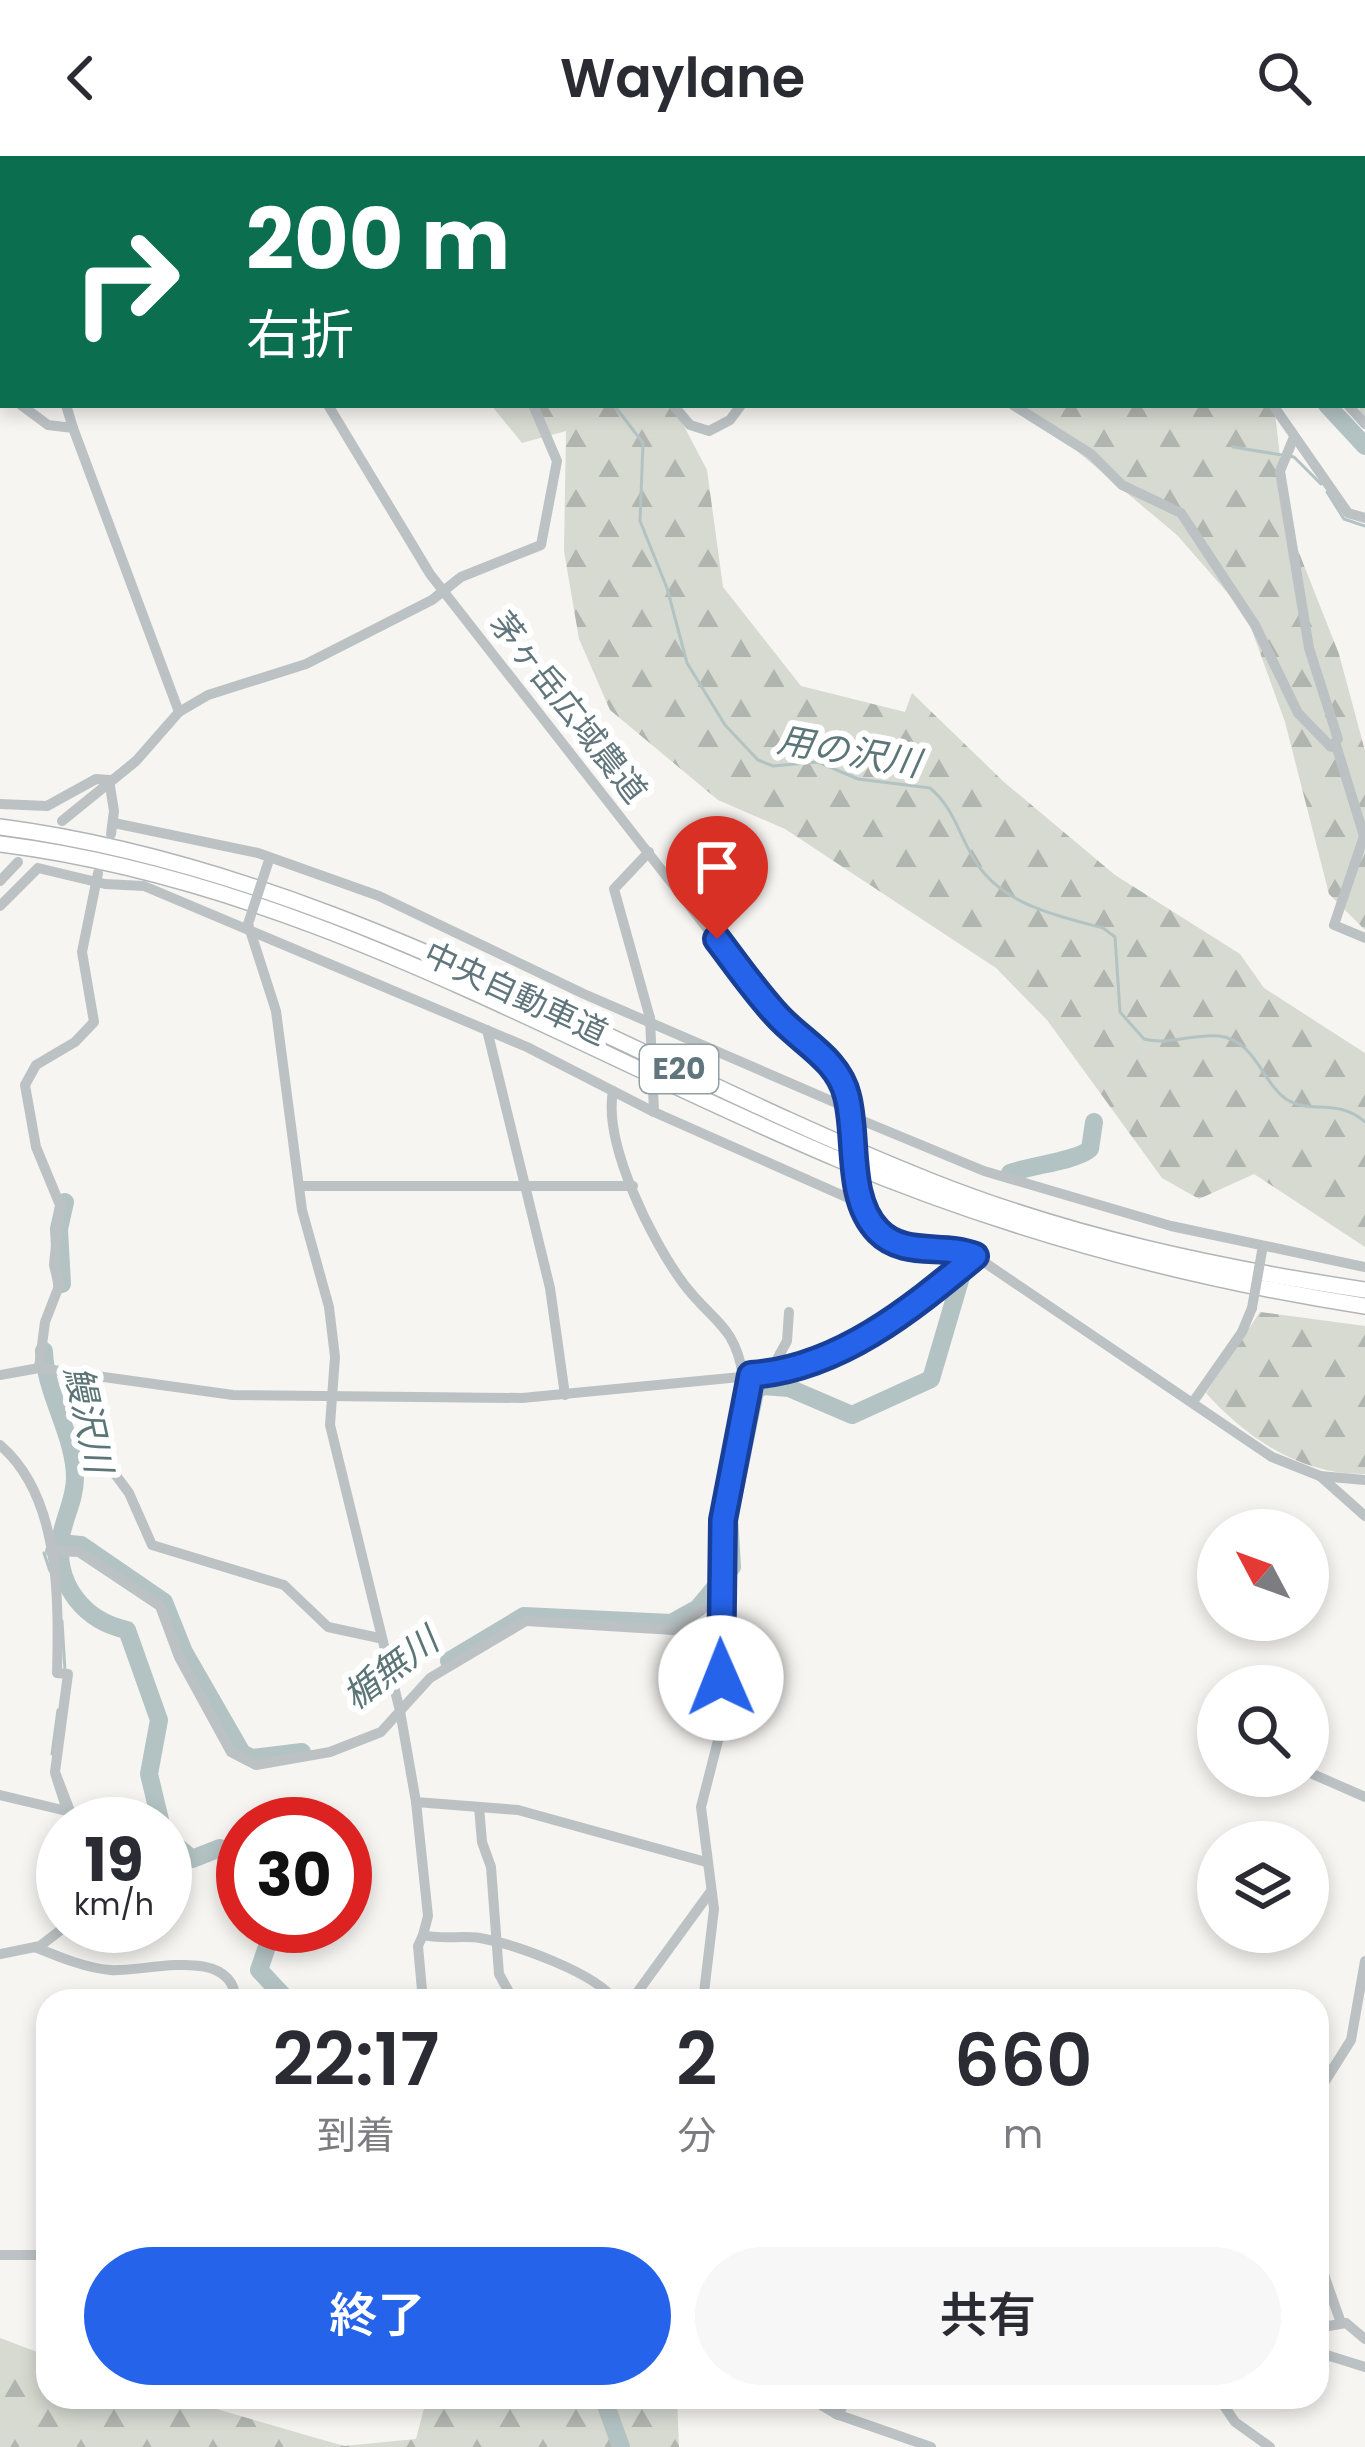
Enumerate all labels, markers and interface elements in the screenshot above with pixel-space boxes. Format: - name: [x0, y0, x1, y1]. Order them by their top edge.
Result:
- text: Waylane: [560, 40, 805, 116]
- icon: back: [48, 45, 114, 111]
- icon: search: [1251, 45, 1317, 111]
- text: 200 m: [246, 181, 510, 298]
- icon: right: [48, 204, 204, 360]
- text: 右折: [246, 297, 354, 373]
- street label: 茅ヶ岳広域農道: [479, 602, 658, 813]
- water label: 用の沢川: [774, 714, 928, 790]
- pin: [666, 816, 768, 939]
- icon: arrive: [684, 834, 750, 900]
- street label: 中央自動車道: [416, 930, 615, 1057]
- road number: E20: [640, 1045, 718, 1093]
- water label: 鰻沢川: [52, 1361, 126, 1481]
- north arrow: [1197, 1509, 1329, 1641]
- map controls: [1197, 1509, 1329, 1953]
- water label: 楯無川: [332, 1613, 452, 1721]
- position arrow: [658, 1615, 784, 1741]
- button: search: [1197, 1665, 1329, 1797]
- speed limit sign: 30: [216, 1797, 372, 1953]
- text: 19: [84, 1818, 144, 1902]
- button: layers: [1197, 1821, 1329, 1953]
- text: km/h: [74, 1883, 154, 1926]
- text: 22:17: [272, 2009, 440, 2110]
- text: 2: [676, 2009, 717, 2110]
- text: 660: [954, 2010, 1093, 2111]
- text: m: [1003, 2107, 1043, 2162]
- text: 到着: [317, 2108, 395, 2163]
- text: 分: [677, 2108, 716, 2163]
- button: 終了: [84, 2247, 671, 2385]
- button: 共有: [695, 2247, 1281, 2385]

